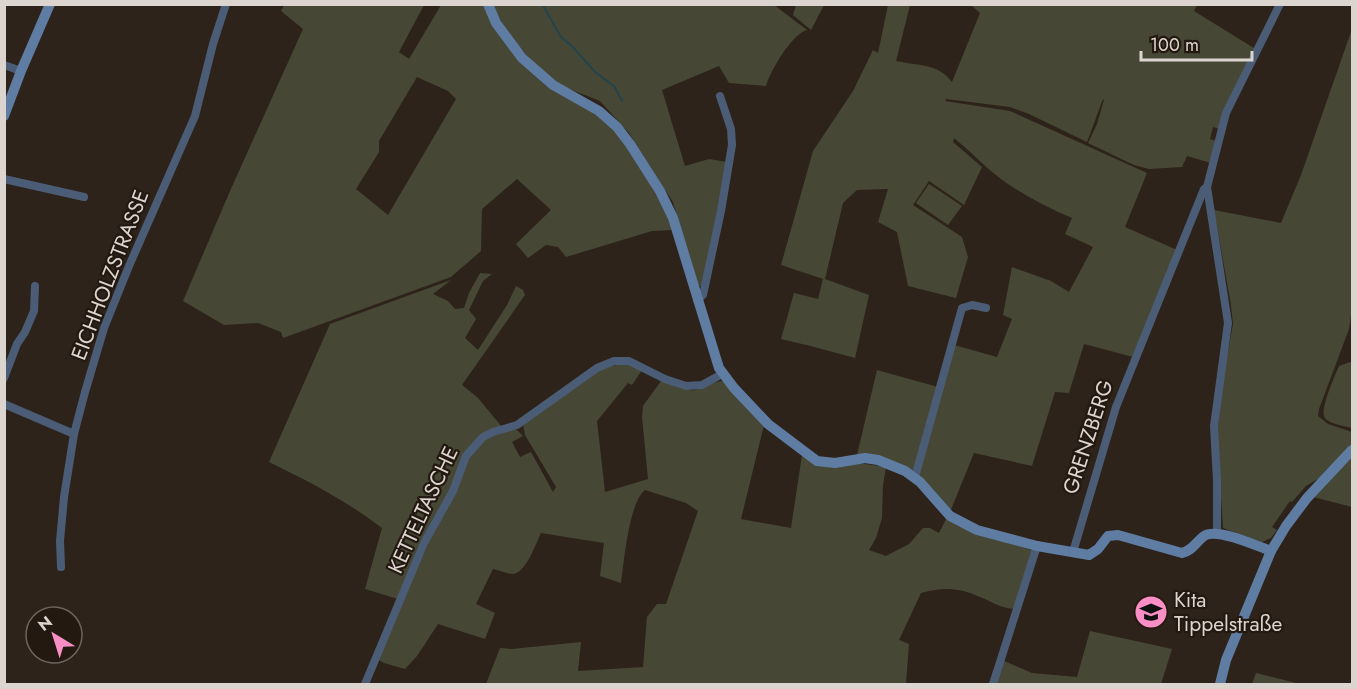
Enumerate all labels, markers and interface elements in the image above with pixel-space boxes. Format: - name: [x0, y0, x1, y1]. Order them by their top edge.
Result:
- scale bar: [1141, 24, 1252, 62]
- text: 100 m: [1150, 32, 1199, 58]
- street label: EICHHOLZSTRASSE: [64, 186, 156, 364]
- street label: GRENZBERG: [1055, 376, 1121, 498]
- street label: KETTELTASCHE: [380, 442, 466, 578]
- place label: Kita Tippelstraße: [1174, 585, 1282, 639]
- school or university icon: Kita Tippelstraße: [1133, 594, 1169, 630]
- north arrow: [24, 605, 84, 665]
- text: N: [33, 611, 57, 637]

